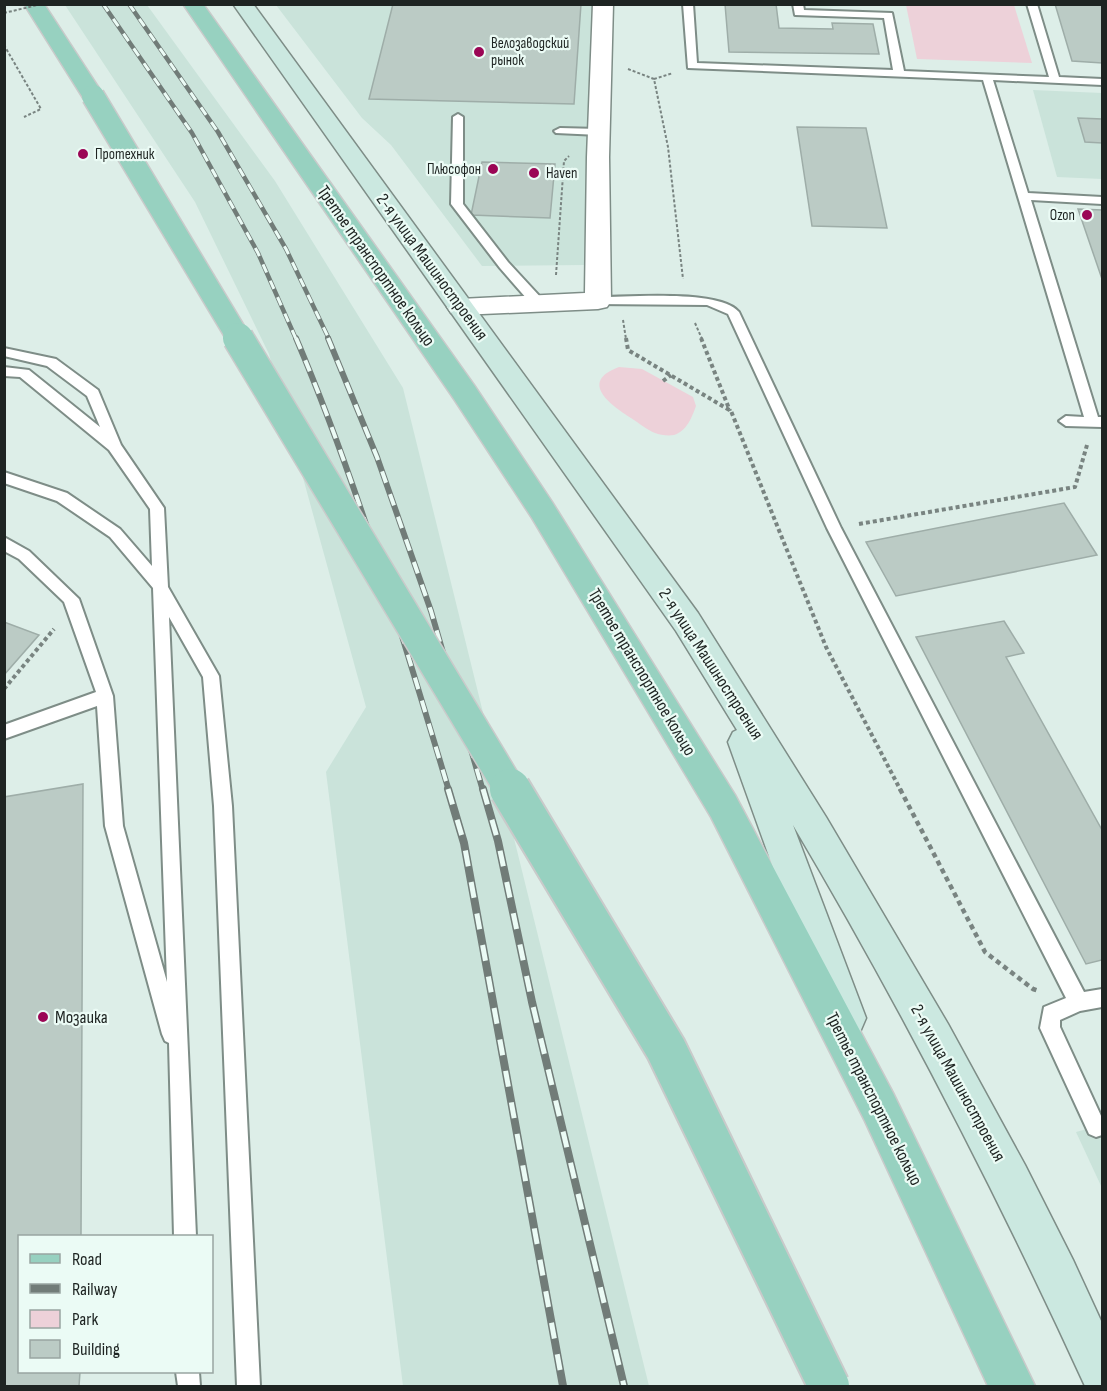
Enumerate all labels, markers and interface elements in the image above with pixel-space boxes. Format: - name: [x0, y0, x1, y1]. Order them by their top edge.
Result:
- place label: Велозаводский рынок: [491, 34, 569, 70]
- marker: Велозаводский рынок: [472, 45, 486, 59]
- place label: Протехник: [95, 145, 155, 164]
- marker: Протехник: [76, 147, 90, 161]
- place label: Плюсофон: [427, 160, 481, 179]
- marker: Плюсофон: [486, 162, 500, 176]
- place label: Haven: [546, 164, 577, 183]
- marker: Haven: [527, 166, 541, 180]
- street label: Третье транспортное кольцо: [313, 182, 439, 350]
- street label: 2-я улица Машиностроения: [372, 189, 492, 345]
- place label: Ozon: [1050, 206, 1075, 225]
- marker: Ozon: [1080, 208, 1094, 222]
- street label: 2-я улица Машиностроения: [654, 584, 768, 744]
- street label: Третье транспортное кольцо: [584, 585, 700, 759]
- street label: 2-я улица Машиностроения: [906, 1001, 1010, 1165]
- place label: Мозаика: [55, 1007, 108, 1028]
- street label: Третье транспортное кольцо: [821, 1009, 927, 1189]
- marker: Мозаика: [36, 1010, 50, 1024]
- legend: [18, 1235, 213, 1373]
- text: Road: [72, 1249, 102, 1270]
- text: Railway: [72, 1279, 117, 1300]
- text: Park: [72, 1309, 98, 1330]
- text: Building: [72, 1339, 120, 1360]

